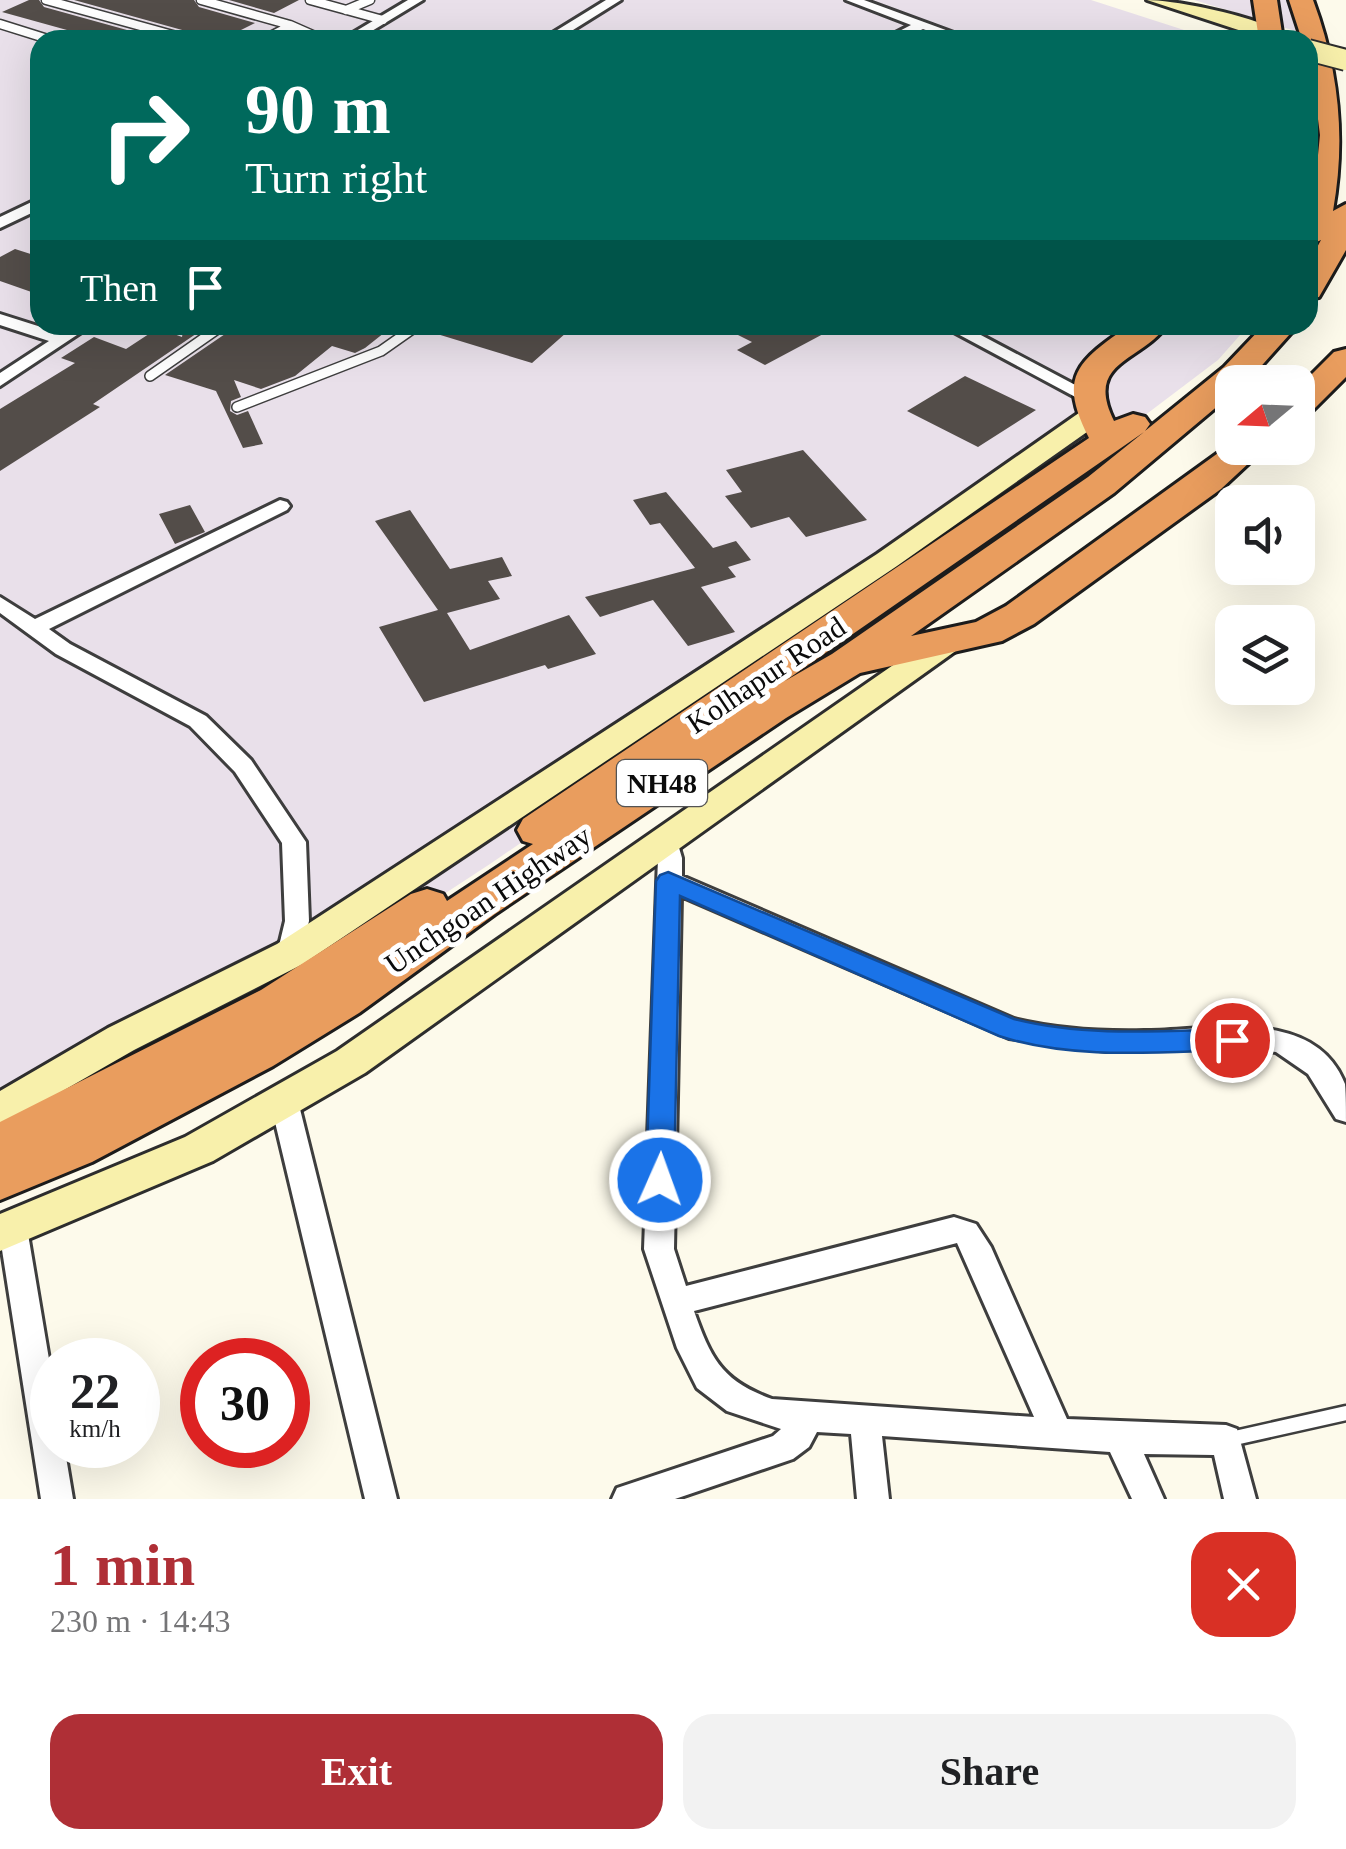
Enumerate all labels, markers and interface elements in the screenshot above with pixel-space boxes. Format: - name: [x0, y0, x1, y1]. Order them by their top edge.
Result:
- icon: right: [80, 70, 210, 200]
- text: 90 m: [245, 71, 391, 148]
- text: Turn right: [245, 153, 427, 203]
- icon: arrive: [178, 260, 233, 315]
- text: Then: [80, 267, 158, 309]
- north arrow: [1215, 365, 1315, 465]
- map controls: [1215, 365, 1315, 705]
- button: sound: [1215, 485, 1315, 585]
- button: layers: [1215, 605, 1315, 705]
- street label: Kolhapur Road: [680, 609, 851, 740]
- road number: NH48: [617, 760, 707, 806]
- street label: Unchgoan Highway: [379, 819, 597, 981]
- pin: [1190, 998, 1275, 1083]
- icon: arrive: [1205, 1013, 1260, 1068]
- position arrow: [608, 1128, 712, 1232]
- speed limit sign: 30: [180, 1338, 310, 1468]
- text: 22: [70, 1363, 120, 1419]
- text: km/h: [69, 1415, 121, 1442]
- text: 1 min: [50, 1532, 195, 1598]
- button: close: [1191, 1532, 1296, 1637]
- text: 230 m · 14:43: [50, 1603, 230, 1639]
- button: Exit: [50, 1714, 663, 1829]
- button: Share: [683, 1714, 1296, 1829]

